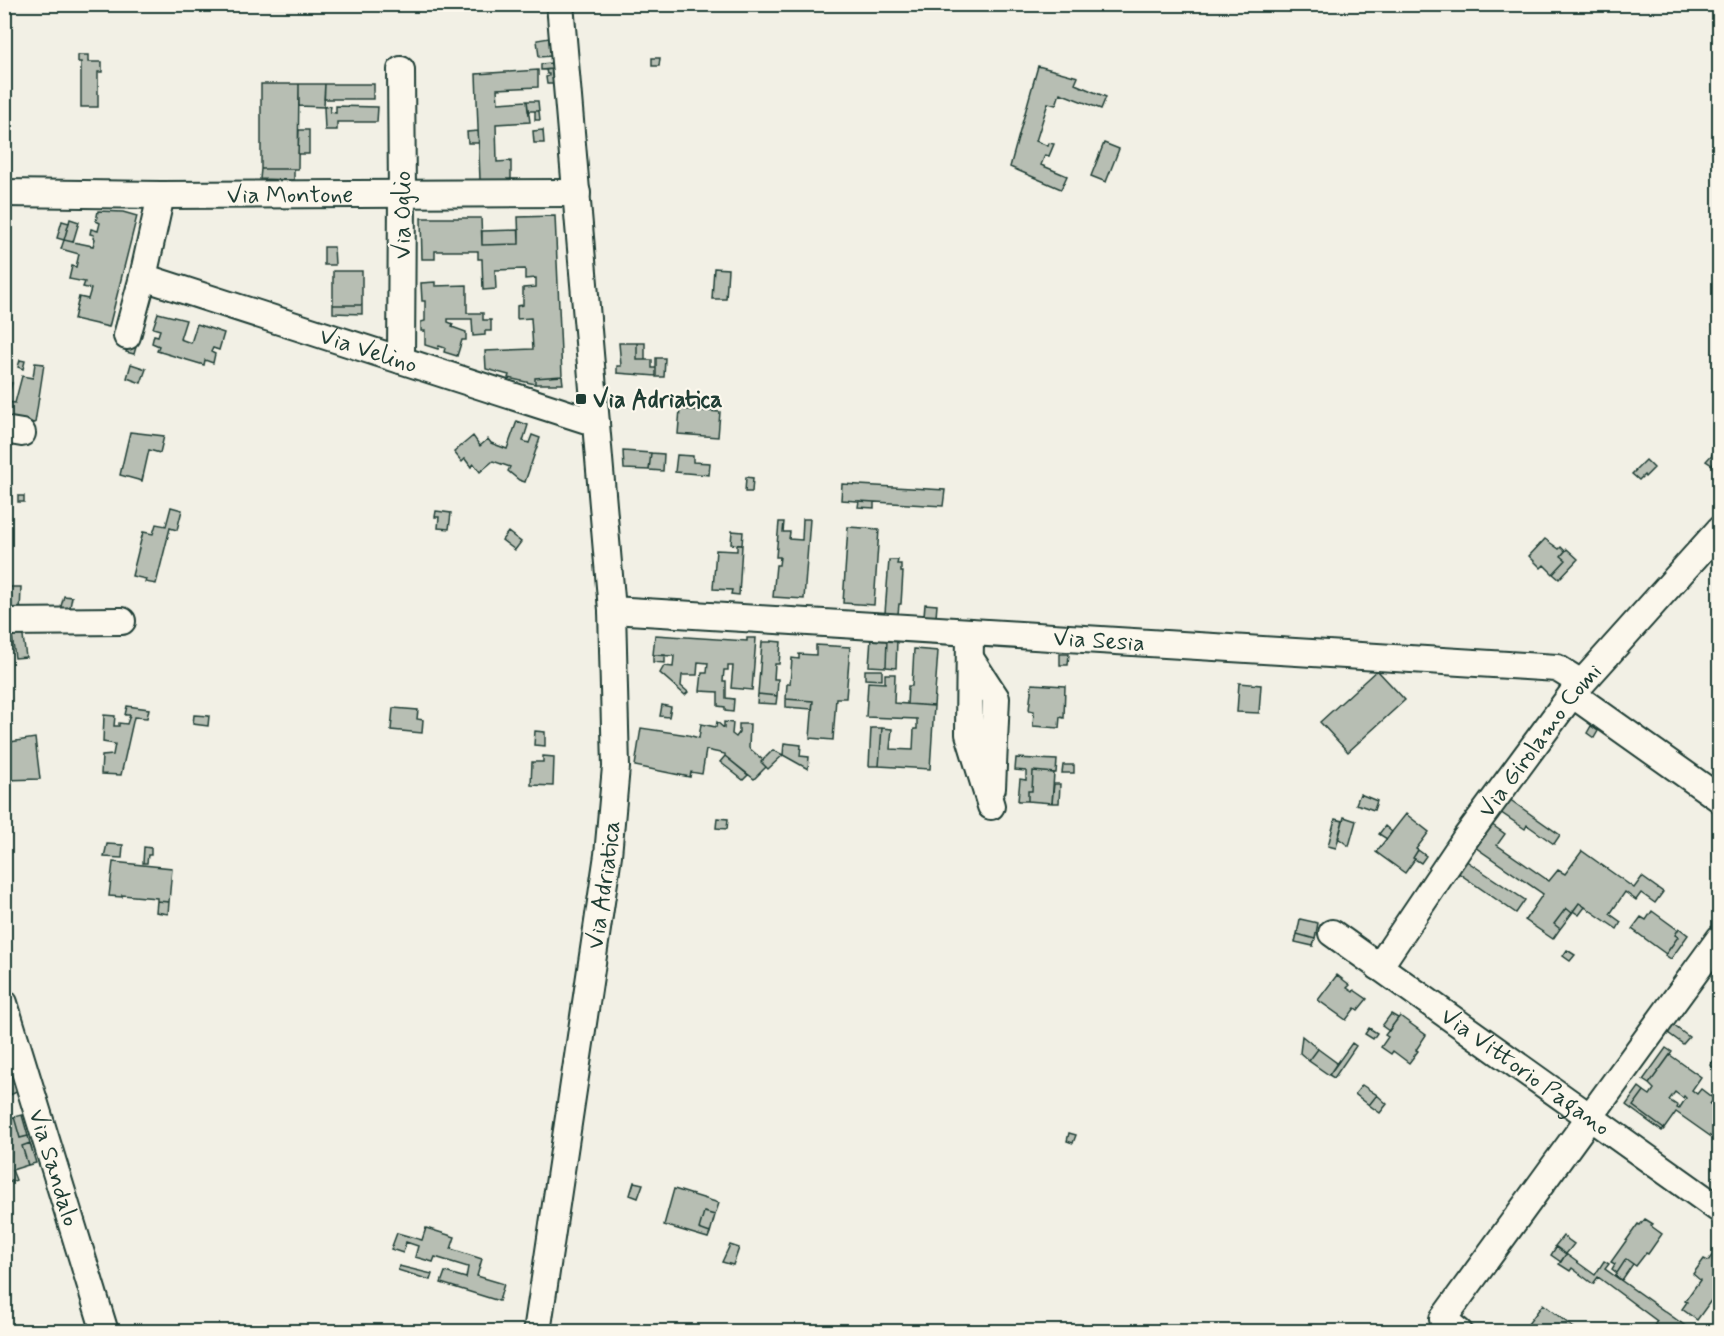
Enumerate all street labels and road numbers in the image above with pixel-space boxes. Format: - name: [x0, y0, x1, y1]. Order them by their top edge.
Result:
- street label: Via Oglio: [388, 171, 419, 259]
- street label: Via Montone: [227, 180, 353, 212]
- street label: Via Velino: [315, 321, 421, 381]
- street label: Via Sesia: [1052, 623, 1146, 660]
- street label: Via Girolamo Comi: [1472, 657, 1609, 825]
- street label: Via Adriatica: [580, 819, 628, 952]
- street label: Via Vittorio Pagano: [1434, 1001, 1616, 1144]
- street label: Via Sandalo: [20, 1106, 86, 1230]

